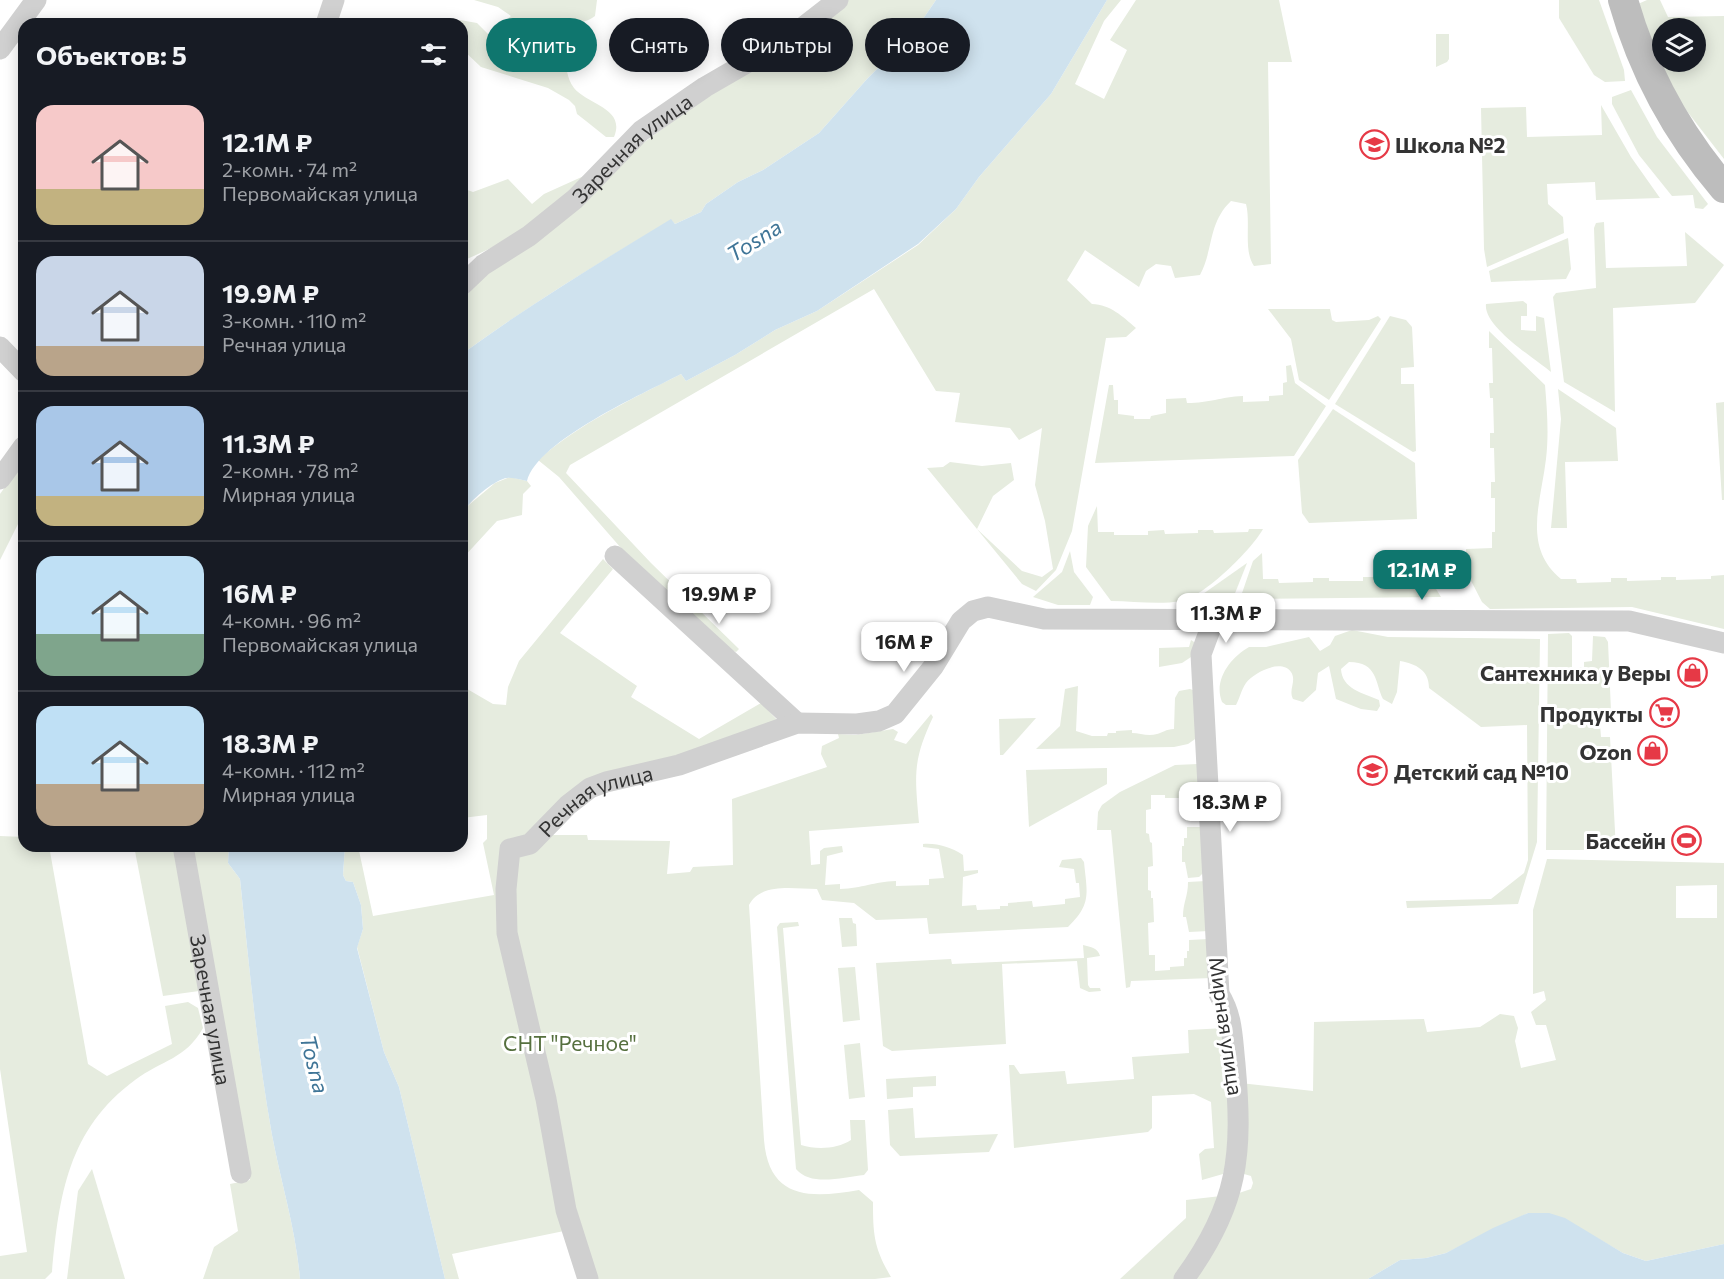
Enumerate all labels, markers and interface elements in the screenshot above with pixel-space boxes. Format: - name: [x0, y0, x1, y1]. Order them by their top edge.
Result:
- chip: Купить: [486, 18, 597, 72]
- chip: Снять: [609, 18, 709, 72]
- chip: Фильтры: [721, 18, 853, 72]
- chip: Новое: [865, 18, 970, 72]
- map controls: [1652, 18, 1706, 72]
- button: layers: [1652, 18, 1706, 72]
- icon: filters: [417, 38, 450, 71]
- text: Объектов: 5: [36, 39, 187, 70]
- street label: Заречная улица: [566, 88, 696, 208]
- text: 12.1M ₽: [222, 126, 312, 157]
- school or university icon: Школа №2: [1358, 128, 1390, 160]
- icon: home: [84, 129, 156, 201]
- place label: Школа №2: [1395, 132, 1505, 157]
- text: 2-комн. · 74 m²: [222, 157, 357, 181]
- text: Первомайская улица: [222, 181, 418, 205]
- water label: Tosna: [722, 213, 786, 267]
- text: 19.9M ₽: [222, 277, 319, 308]
- icon: home: [84, 280, 156, 352]
- text: 3-комн. · 110 m²: [222, 308, 366, 332]
- text: Речная улица: [222, 332, 346, 356]
- text: 11.3M ₽: [222, 427, 315, 458]
- icon: home: [84, 430, 156, 502]
- text: 2-комн. · 78 m²: [222, 458, 358, 482]
- text: Мирная улица: [222, 482, 355, 506]
- pin: 12.1M ₽: [1367, 550, 1477, 601]
- text: 12.1M ₽: [1387, 557, 1457, 581]
- pin: 19.9M ₽: [664, 574, 774, 625]
- text: 16M ₽: [222, 577, 297, 608]
- icon: home: [84, 580, 156, 652]
- text: 19.9M ₽: [682, 581, 756, 605]
- pin: 11.3M ₽: [1171, 593, 1281, 644]
- text: 11.3M ₽: [1190, 600, 1262, 624]
- text: 4-комн. · 96 m²: [222, 608, 361, 632]
- pin: 16M ₽: [862, 622, 946, 673]
- text: 16M ₽: [875, 629, 933, 653]
- text: Первомайская улица: [222, 632, 418, 656]
- shop icon: Сантехника у Веры: [1676, 656, 1708, 688]
- place label: Сантехника у Веры: [1480, 660, 1671, 685]
- supermarket icon: Продукты: [1648, 697, 1680, 729]
- place label: Продукты: [1540, 701, 1643, 726]
- text: 18.3M ₽: [222, 727, 319, 758]
- icon: home: [84, 730, 156, 802]
- shop icon: Ozon: [1637, 735, 1669, 767]
- place label: Ozon: [1579, 739, 1632, 764]
- school or university icon: Детский сад №10: [1357, 755, 1389, 787]
- text: 4-комн. · 112 m²: [222, 758, 365, 782]
- street label: Речная улица: [532, 759, 655, 841]
- place label: Детский сад №10: [1394, 759, 1569, 784]
- text: Мирная улица: [222, 782, 355, 806]
- pin: 18.3M ₽: [1175, 782, 1285, 833]
- text: 18.3M ₽: [1193, 789, 1267, 813]
- sports icon: Бассейн: [1671, 824, 1703, 856]
- place label: Бассейн: [1586, 828, 1666, 853]
- street label: Заречная улица: [186, 932, 238, 1087]
- street label: Мирная улица: [1205, 955, 1249, 1097]
- park label: СНТ "Речное": [503, 1030, 637, 1055]
- water label: Tosna: [295, 1032, 335, 1096]

